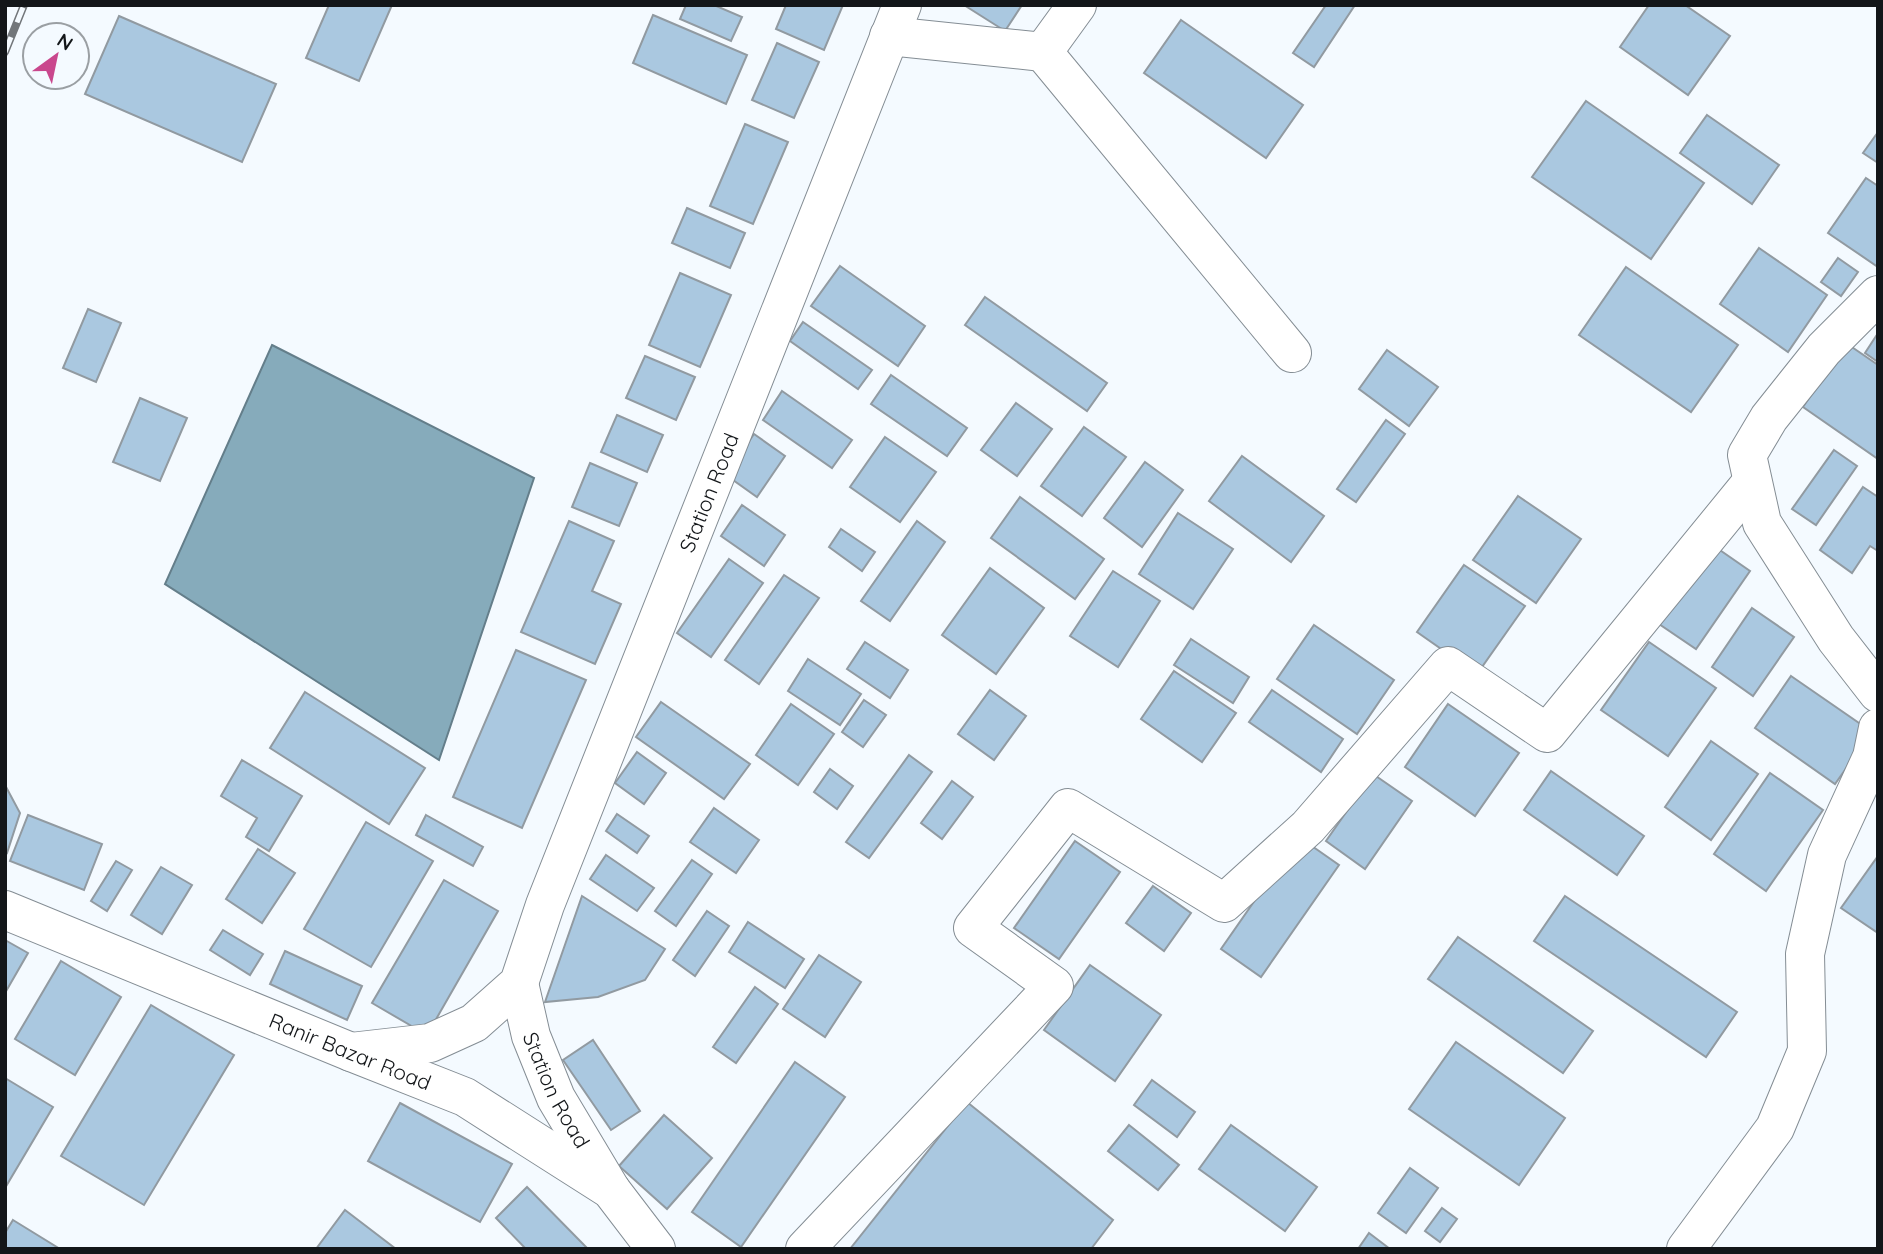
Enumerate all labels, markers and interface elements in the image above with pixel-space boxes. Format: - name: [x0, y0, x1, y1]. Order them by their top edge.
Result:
- north arrow: [21, 21, 91, 91]
- text: N: [53, 28, 78, 56]
- street label: Station Road: [673, 429, 744, 556]
- street label: Ranir Bazar Road: [265, 1007, 435, 1095]
- street label: Station Road: [518, 1028, 596, 1153]

